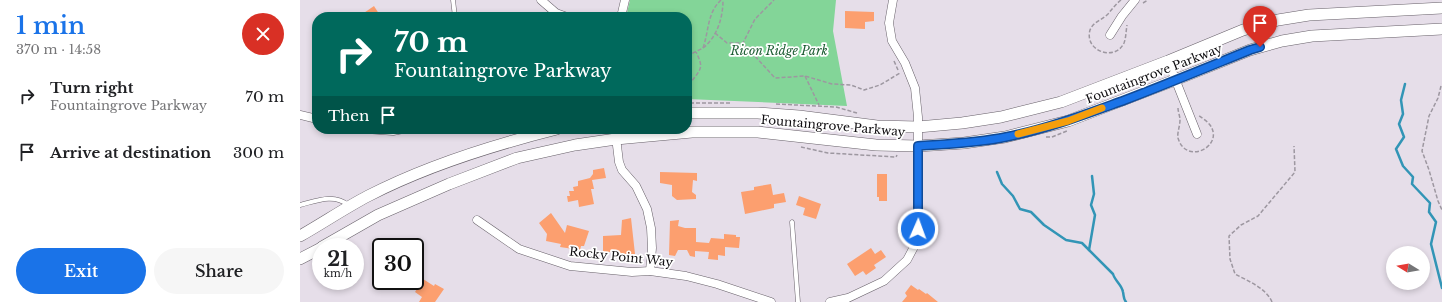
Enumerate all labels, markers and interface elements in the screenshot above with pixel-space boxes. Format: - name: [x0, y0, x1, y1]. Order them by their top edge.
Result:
- pin: [1243, 6, 1277, 47]
- text: 1 min: [16, 11, 85, 40]
- icon: arrive: [1249, 12, 1271, 34]
- button: close: [242, 13, 284, 55]
- text: 70 m: [394, 25, 468, 60]
- icon: right: [328, 28, 380, 80]
- street label: Fountaingrove Parkway: [1083, 40, 1225, 107]
- text: 370 m · 14:58: [16, 41, 101, 58]
- park label: Ricon Ridge Park: [729, 43, 828, 58]
- text: Fountaingrove Parkway: [394, 60, 612, 82]
- text: Turn right: [50, 78, 133, 97]
- icon: right: [16, 85, 38, 107]
- text: 70 m: [245, 87, 284, 106]
- text: Fountaingrove Parkway: [50, 97, 207, 114]
- icon: arrive: [377, 104, 399, 126]
- text: Then: [328, 106, 369, 125]
- street label: Fountaingrove Parkway: [760, 112, 906, 139]
- icon: arrive: [16, 141, 38, 163]
- text: Arrive at destination: [50, 143, 211, 162]
- text: 300 m: [233, 143, 284, 162]
- position arrow: [897, 208, 939, 250]
- speed limit sign: 30: [372, 238, 424, 290]
- street label: Rocky Point Way: [568, 244, 674, 269]
- north arrow: [1386, 246, 1430, 290]
- map controls: [1386, 246, 1430, 290]
- text: 21: [327, 247, 349, 271]
- button: Exit: [16, 248, 146, 294]
- button: Share: [154, 248, 284, 294]
- text: km/h: [324, 267, 352, 280]

